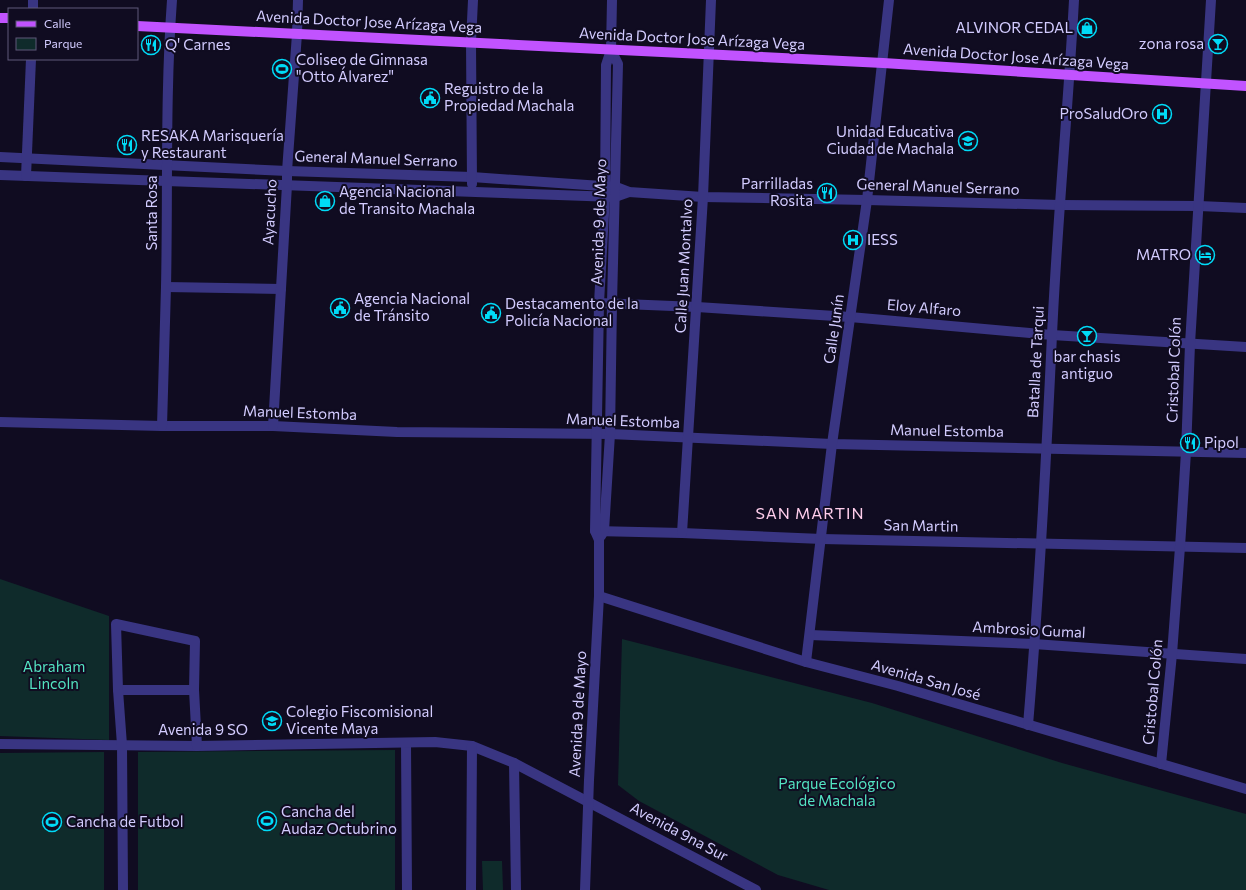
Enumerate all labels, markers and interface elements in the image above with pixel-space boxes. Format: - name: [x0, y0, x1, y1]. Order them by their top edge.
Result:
- street label: Avenida Doctor Jose Arízaga Vega: [256, 6, 483, 36]
- legend: [8, 8, 138, 60]
- text: Calle: [44, 16, 71, 30]
- shop icon: ALVINOR CEDAL: [1076, 17, 1098, 39]
- place label: ALVINOR CEDAL: [956, 18, 1073, 36]
- street label: Avenida Doctor Jose Arízaga Vega: [579, 23, 806, 53]
- bar icon: zona rosa: [1207, 33, 1229, 55]
- restaurant icon: Q' Carnes: [140, 34, 162, 56]
- place label: zona rosa: [1139, 34, 1204, 52]
- place label: Q' Carnes: [165, 35, 231, 53]
- text: Parque: [44, 36, 82, 50]
- street label: Avenida Doctor Jose Arízaga Vega: [903, 39, 1130, 73]
- place label: Coliseo de Gimnasa "Otto Álvarez": [296, 50, 428, 85]
- sports icon: Coliseo de Gimnasa "Otto Álvarez": [271, 58, 293, 80]
- place label: Reguistro de la Propiedad Machala: [444, 79, 574, 114]
- public building icon: Reguistro de la Propiedad Machala: [419, 87, 441, 109]
- hospital icon: ProSaludOro: [1151, 103, 1173, 125]
- place label: ProSaludOro: [1059, 104, 1148, 122]
- place label: Unidad Educativa Ciudad de Machala: [826, 122, 954, 157]
- place label: RESAKA Marisquería y Restaurant: [141, 126, 284, 161]
- school or university icon: Unidad Educativa Ciudad de Machala: [957, 130, 979, 152]
- restaurant icon: RESAKA Marisquería y Restaurant: [116, 134, 138, 156]
- street label: General Manuel Serrano: [294, 146, 458, 170]
- street label: Avenida 9 de Mayo: [587, 158, 609, 286]
- place label: Parrilladas Rosita: [741, 174, 813, 209]
- street label: General Manuel Serrano: [856, 174, 1020, 198]
- street label: Santa Rosa: [142, 175, 160, 251]
- street label: Ayacucho: [258, 178, 280, 245]
- place label: Agencia Nacional de Transito Machala: [339, 182, 475, 217]
- restaurant icon: Parrilladas Rosita: [816, 182, 838, 204]
- shop icon: Agencia Nacional de Transito Machala: [314, 190, 336, 212]
- street label: Calle Juan Montalvo: [670, 198, 696, 334]
- hospital icon: IESS: [842, 229, 864, 251]
- place label: IESS: [867, 230, 898, 248]
- hotel icon: MATRO: [1194, 244, 1216, 266]
- place label: MATRO: [1136, 245, 1191, 263]
- place label: Agencia Nacional de Tránsito: [354, 289, 470, 324]
- street label: Calle Junín: [819, 293, 847, 365]
- place label: Destacamento de la Policía Nacional: [505, 294, 639, 329]
- street label: Eloy Alfaro: [886, 295, 962, 319]
- public building icon: Agencia Nacional de Tránsito: [329, 297, 351, 319]
- public building icon: Destacamento de la Policía Nacional: [480, 302, 502, 324]
- street label: Batalla de Tarqui: [1023, 305, 1047, 418]
- street label: Cristobal Colón: [1162, 317, 1184, 423]
- bar icon: bar chasis antiguo: [1076, 325, 1098, 347]
- place label: bar chasis antiguo: [1054, 347, 1121, 382]
- street label: Manuel Estomba: [243, 401, 357, 423]
- street label: Manuel Estomba: [566, 409, 680, 431]
- street label: Manuel Estomba: [890, 420, 1004, 440]
- restaurant icon: Pipol: [1179, 432, 1201, 454]
- place label: Pipol: [1204, 433, 1239, 451]
- district label: SAN MARTIN: [755, 503, 865, 522]
- street label: San Martin: [883, 515, 959, 535]
- street label: Ambrosio Gumal: [972, 617, 1086, 641]
- street label: Cristobal Colón: [1138, 638, 1166, 745]
- street label: Avenida 9 de Mayo: [565, 650, 589, 778]
- street label: Avenida San José: [869, 655, 983, 703]
- park label: Abraham Lincoln: [23, 657, 85, 692]
- place label: Colegio Fiscomisional Vicente Maya: [286, 702, 433, 737]
- school or university icon: Colegio Fiscomisional Vicente Maya: [261, 710, 283, 732]
- street label: Avenida 9 SO: [158, 720, 248, 738]
- park label: Parque Ecológico de Machala: [778, 774, 896, 809]
- street label: Avenida 9na Sur: [627, 798, 732, 865]
- place label: Cancha del Audaz Octubrino: [281, 802, 397, 837]
- sports icon: Cancha del Audaz Octubrino: [256, 810, 278, 832]
- sports icon: Cancha de Futbol: [41, 811, 63, 833]
- place label: Cancha de Futbol: [66, 812, 183, 830]

